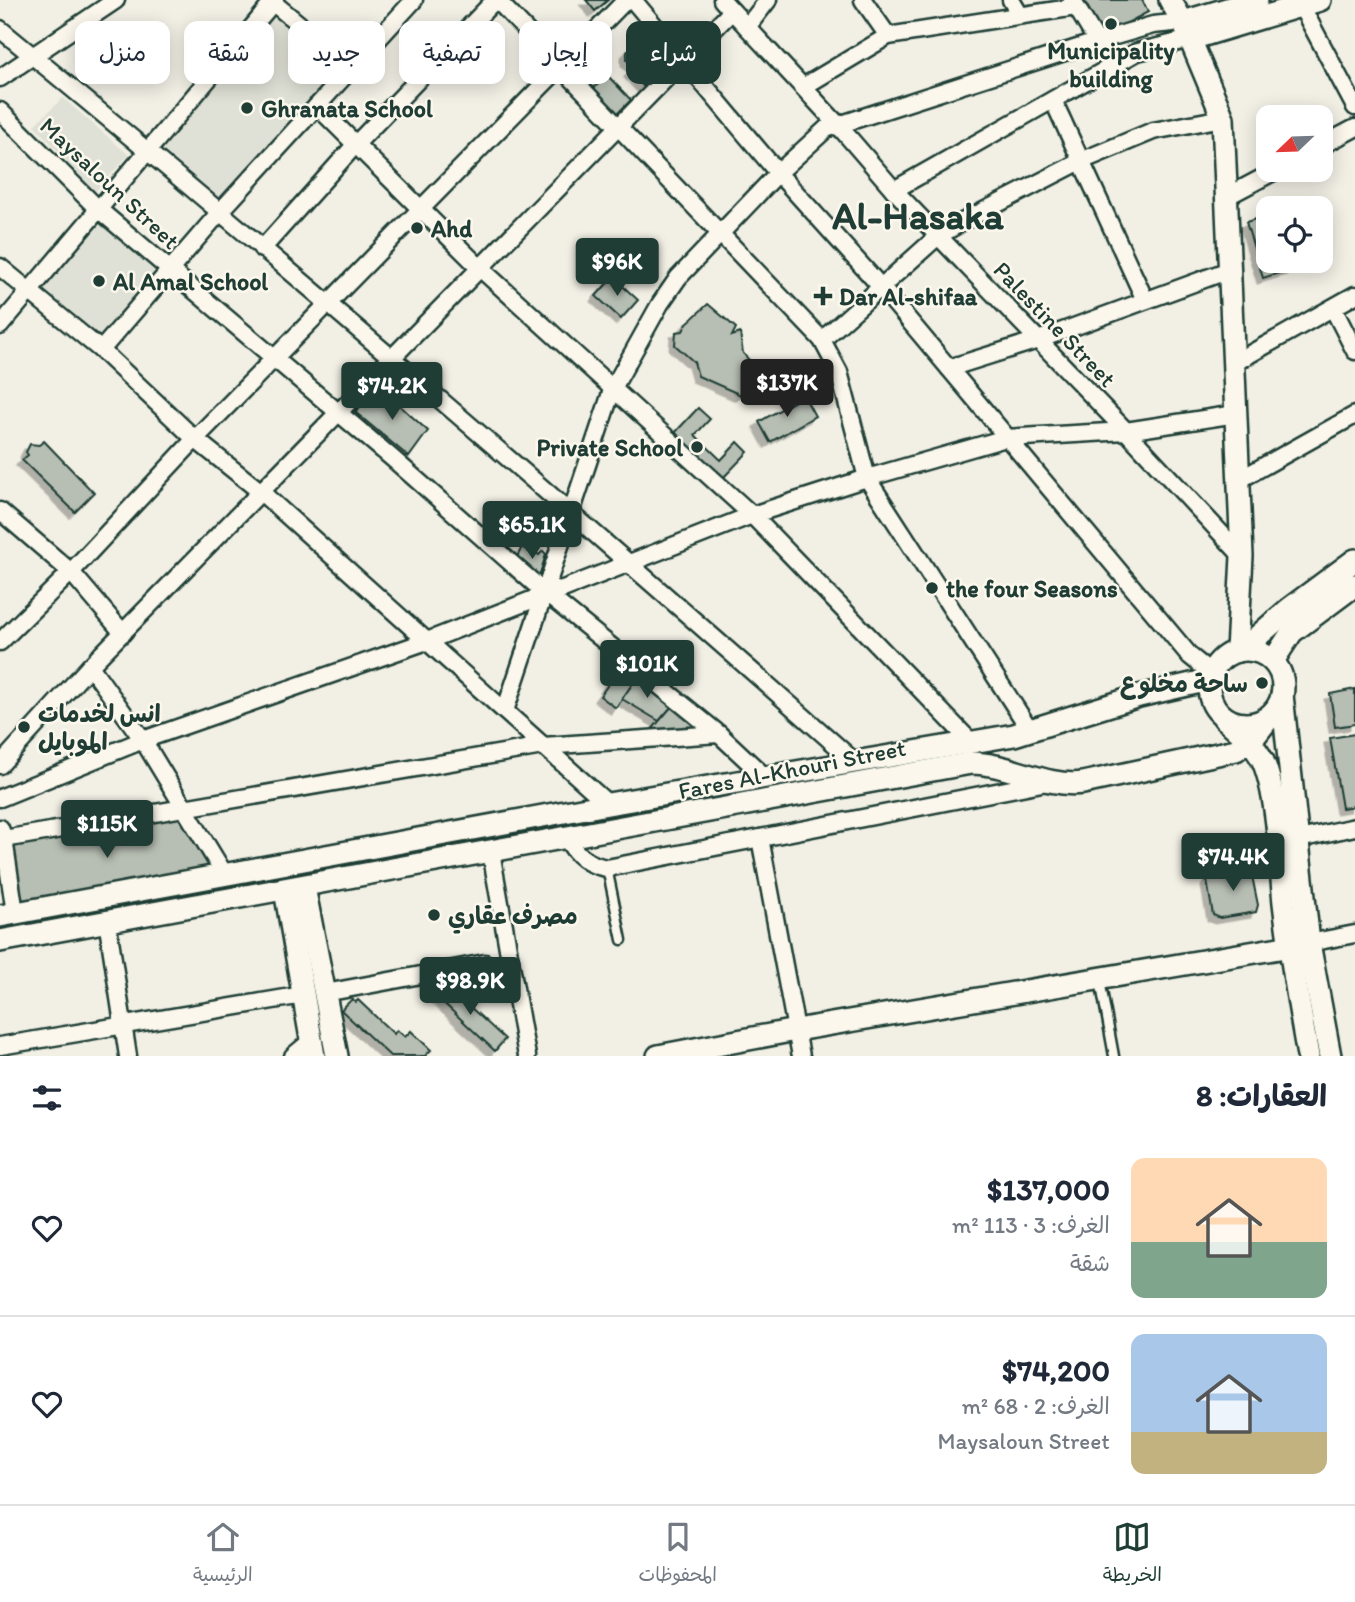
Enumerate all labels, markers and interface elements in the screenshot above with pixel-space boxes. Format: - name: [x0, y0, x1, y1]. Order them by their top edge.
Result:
- marker: Municipality building: [1103, 16, 1119, 32]
- chip: منزل: [75, 21, 170, 84]
- chip: شقة: [184, 21, 274, 84]
- chip: جديد: [288, 21, 385, 84]
- chip: تصفية: [399, 21, 505, 84]
- chip: إيجار: [519, 21, 612, 84]
- chip: شراء: [626, 21, 721, 84]
- place label: Municipality building: [1047, 36, 1175, 94]
- place label: Ghranata School: [261, 94, 433, 123]
- marker: Ghranata School: [239, 100, 255, 116]
- north arrow: [1256, 105, 1334, 182]
- map controls: [1256, 105, 1333, 273]
- street label: Maysaloun Street: [34, 111, 186, 255]
- district label: Al-Hasaka: [832, 193, 1004, 239]
- button: locate: [1256, 196, 1333, 273]
- place label: Ahd: [430, 214, 472, 243]
- marker: Ahd: [409, 220, 425, 236]
- pin: $96K: [576, 238, 658, 298]
- text: $96K: [592, 247, 642, 275]
- street label: Palestine Street: [988, 255, 1122, 393]
- place label: Al Amal School: [112, 267, 268, 296]
- marker: Al Amal School: [91, 273, 107, 289]
- place label: Dar Al-shifaa: [839, 282, 978, 311]
- marker: Dar Al-shifaa: [813, 286, 833, 306]
- pin: $137K: [738, 360, 836, 419]
- pin: $74.2K: [335, 362, 449, 422]
- text: $137K: [757, 368, 817, 396]
- text: $74.2K: [357, 371, 427, 399]
- place label: Private School: [536, 433, 683, 462]
- marker: Private School: [689, 439, 705, 455]
- pin: $65.1K: [475, 502, 589, 561]
- text: $65.1K: [499, 510, 565, 538]
- place label: the four Seasons: [946, 574, 1118, 603]
- marker: the four Seasons: [924, 580, 940, 596]
- pin: $101K: [598, 640, 696, 700]
- text: $101K: [616, 649, 678, 677]
- place label: ساحة مخلوع: [1120, 669, 1248, 700]
- marker: ساحة مخلوع: [1254, 675, 1270, 691]
- place label: انس لخدمات الموبايل: [38, 699, 161, 757]
- marker: انس لخدمات الموبايل: [16, 719, 32, 735]
- street label: Fares Al-Khouri Street: [676, 733, 908, 805]
- pin: $115K: [58, 800, 156, 860]
- text: $115K: [77, 809, 137, 837]
- pin: $74.4K: [1176, 834, 1290, 893]
- text: $74.4K: [1197, 842, 1269, 870]
- place label: مصرف عقاري: [448, 901, 578, 934]
- marker: مصرف عقاري: [426, 907, 442, 923]
- pin: $98.9K: [413, 958, 527, 1017]
- text: $98.9K: [436, 966, 504, 994]
- text: العقارات: 8: [1196, 1077, 1327, 1114]
- icon: filters: [28, 1079, 66, 1117]
- text: $137,000: [987, 1171, 1110, 1208]
- icon: home: [1187, 1186, 1271, 1270]
- icon: heart: [28, 1209, 66, 1247]
- text: الغرف: 3 · 113 m²: [952, 1211, 1110, 1239]
- text: شقة: [1070, 1249, 1110, 1277]
- text: $74,200: [1002, 1352, 1110, 1389]
- icon: home: [1187, 1362, 1271, 1446]
- icon: heart: [28, 1385, 66, 1423]
- text: الغرف: 2 · 68 m²: [962, 1392, 1110, 1420]
- text: Maysaloun Street: [937, 1427, 1110, 1455]
- tab: الرئيسية: [193, 1518, 253, 1591]
- tab: المحفوظات: [639, 1518, 717, 1591]
- tab: الخريطة: [1103, 1518, 1162, 1591]

